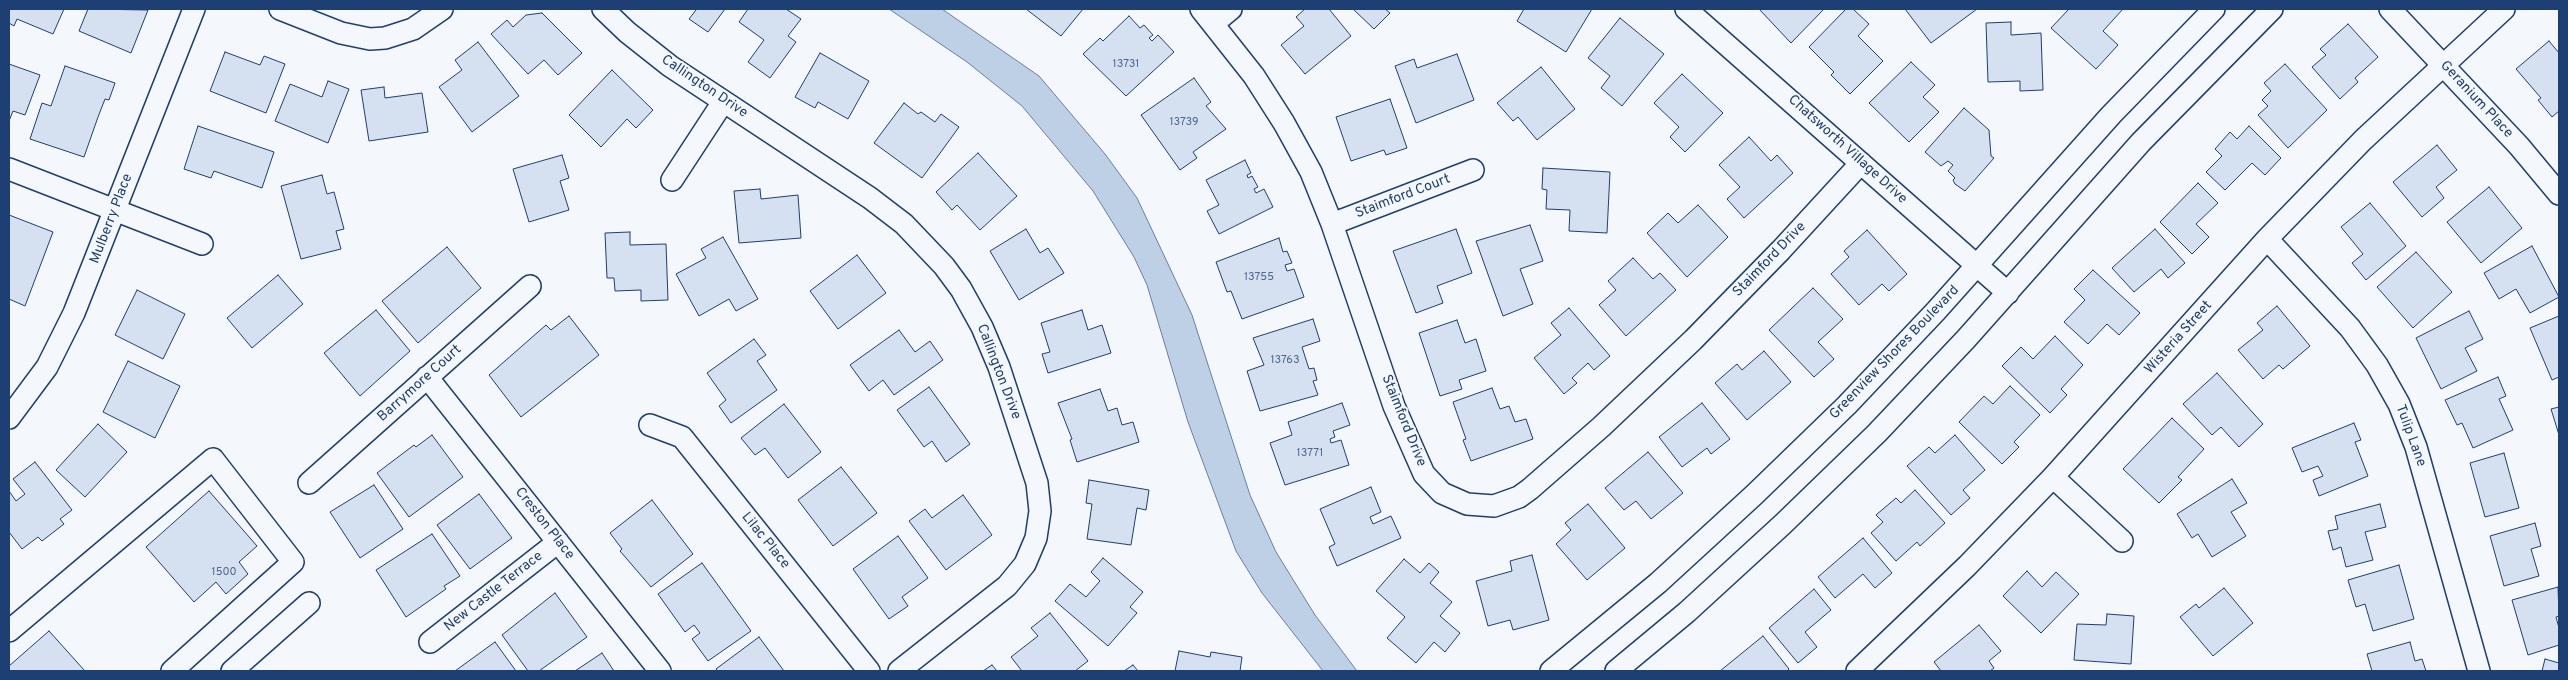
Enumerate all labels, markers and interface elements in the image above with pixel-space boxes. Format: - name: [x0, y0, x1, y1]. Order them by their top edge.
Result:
- street label: Callington Drive: [658, 52, 750, 122]
- house number: 13731: [1113, 58, 1139, 72]
- street label: Geranium Place: [2436, 58, 2516, 142]
- street label: Chatsworth Village Drive: [1784, 92, 1910, 208]
- house number: 13739: [1169, 116, 1199, 130]
- street label: Staimford Court: [1353, 171, 1453, 223]
- street label: Mulberry Place: [87, 172, 137, 266]
- street label: Staimford Drive: [1730, 219, 1810, 301]
- house number: 13755: [1244, 271, 1274, 285]
- street label: Greenview Shores Boulevard: [1827, 283, 1963, 423]
- street label: Wisteria Street: [2142, 298, 2216, 378]
- street label: Callington Drive: [972, 322, 1024, 422]
- street label: Barrymore Court: [375, 342, 465, 426]
- house number: 13763: [1271, 354, 1299, 368]
- street label: Staimford Drive: [1377, 373, 1429, 469]
- street label: Tulip Lane: [2391, 403, 2429, 469]
- house number: 13771: [1297, 447, 1323, 461]
- street label: Creston Place: [511, 485, 577, 563]
- street label: Lilac Place: [737, 509, 793, 573]
- street label: New Castle Terrace: [441, 548, 547, 636]
- house number: 1500: [212, 566, 236, 580]

